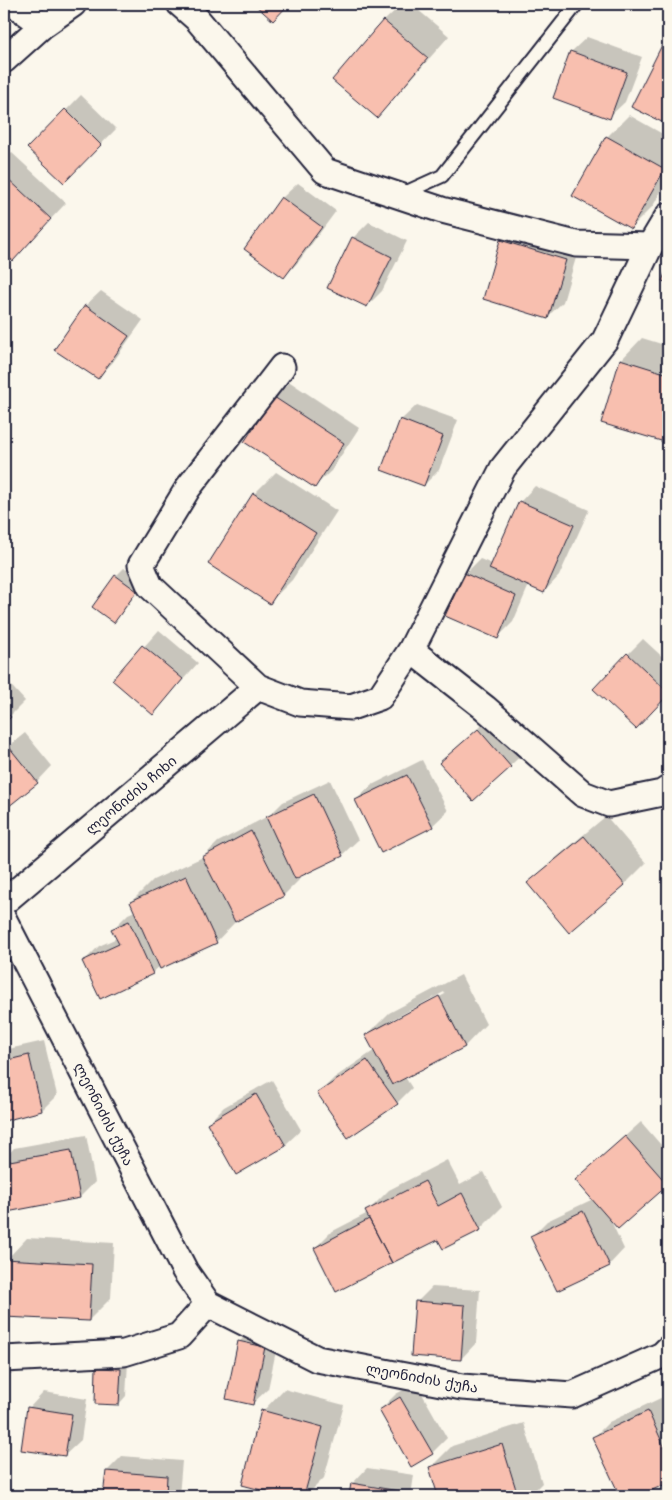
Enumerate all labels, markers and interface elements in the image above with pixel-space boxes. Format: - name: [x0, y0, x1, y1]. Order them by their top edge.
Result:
- street label: ლეონიძის ჩიხი: [82, 752, 180, 838]
- street label: ლეონიძის ქუჩა: [70, 1060, 137, 1169]
- street label: ლეონიძის ქუჩა: [365, 1360, 479, 1397]

